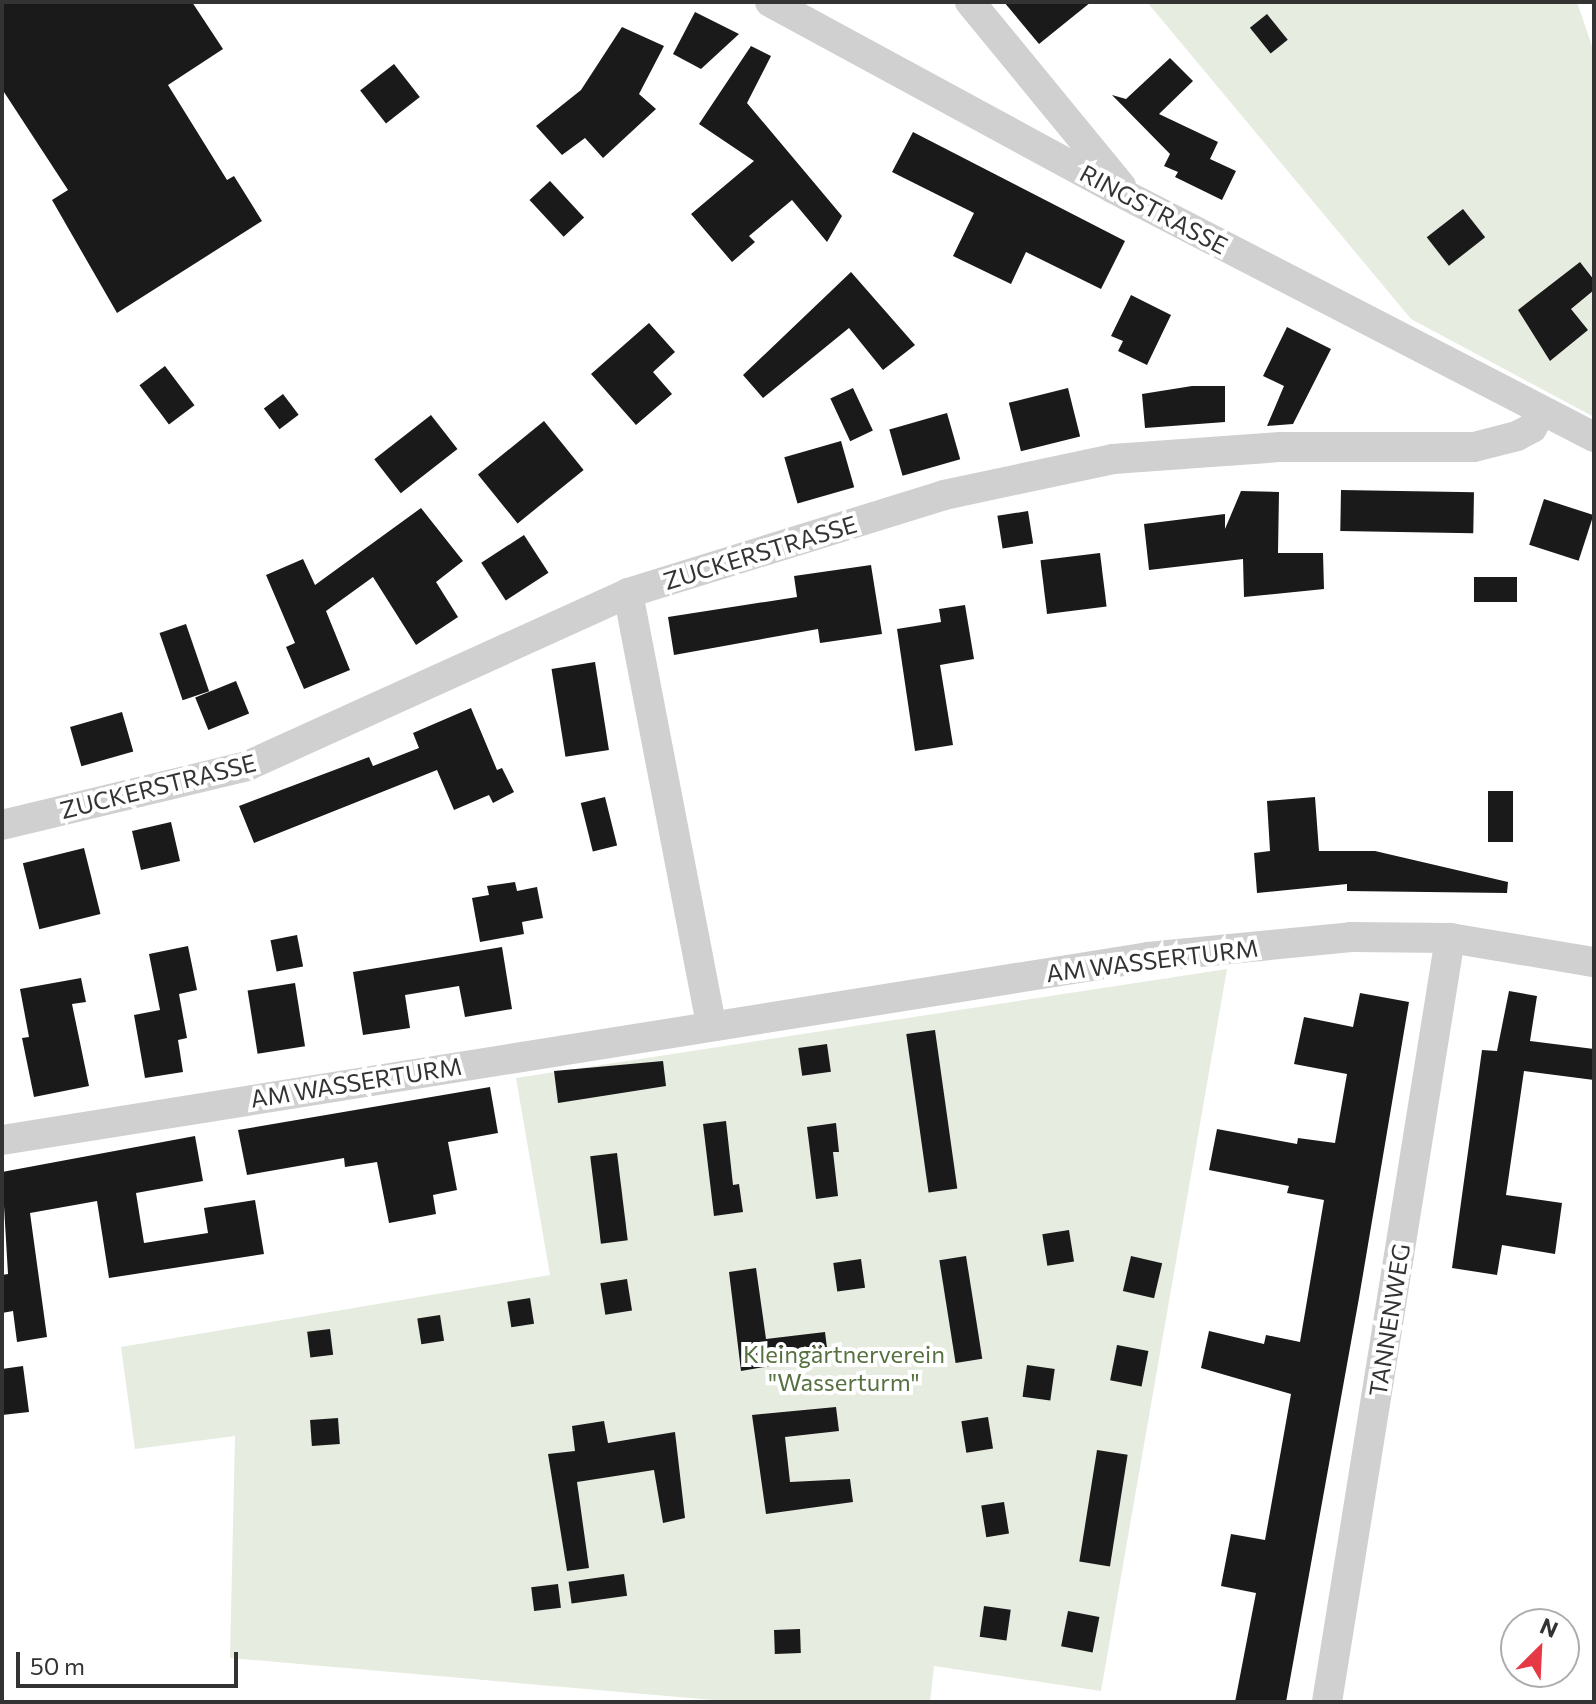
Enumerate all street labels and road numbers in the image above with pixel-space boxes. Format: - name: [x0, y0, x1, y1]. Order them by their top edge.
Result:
- street label: RINGSTRASSE: [1075, 158, 1233, 260]
- street label: ZUCKERSTRASSE: [660, 509, 860, 595]
- street label: ZUCKERSTRASSE: [57, 748, 259, 824]
- street label: AM WASSERTURM: [1044, 933, 1260, 987]
- street label: AM WASSERTURM: [248, 1051, 464, 1113]
- street label: TANNENWEG: [1363, 1241, 1415, 1399]

